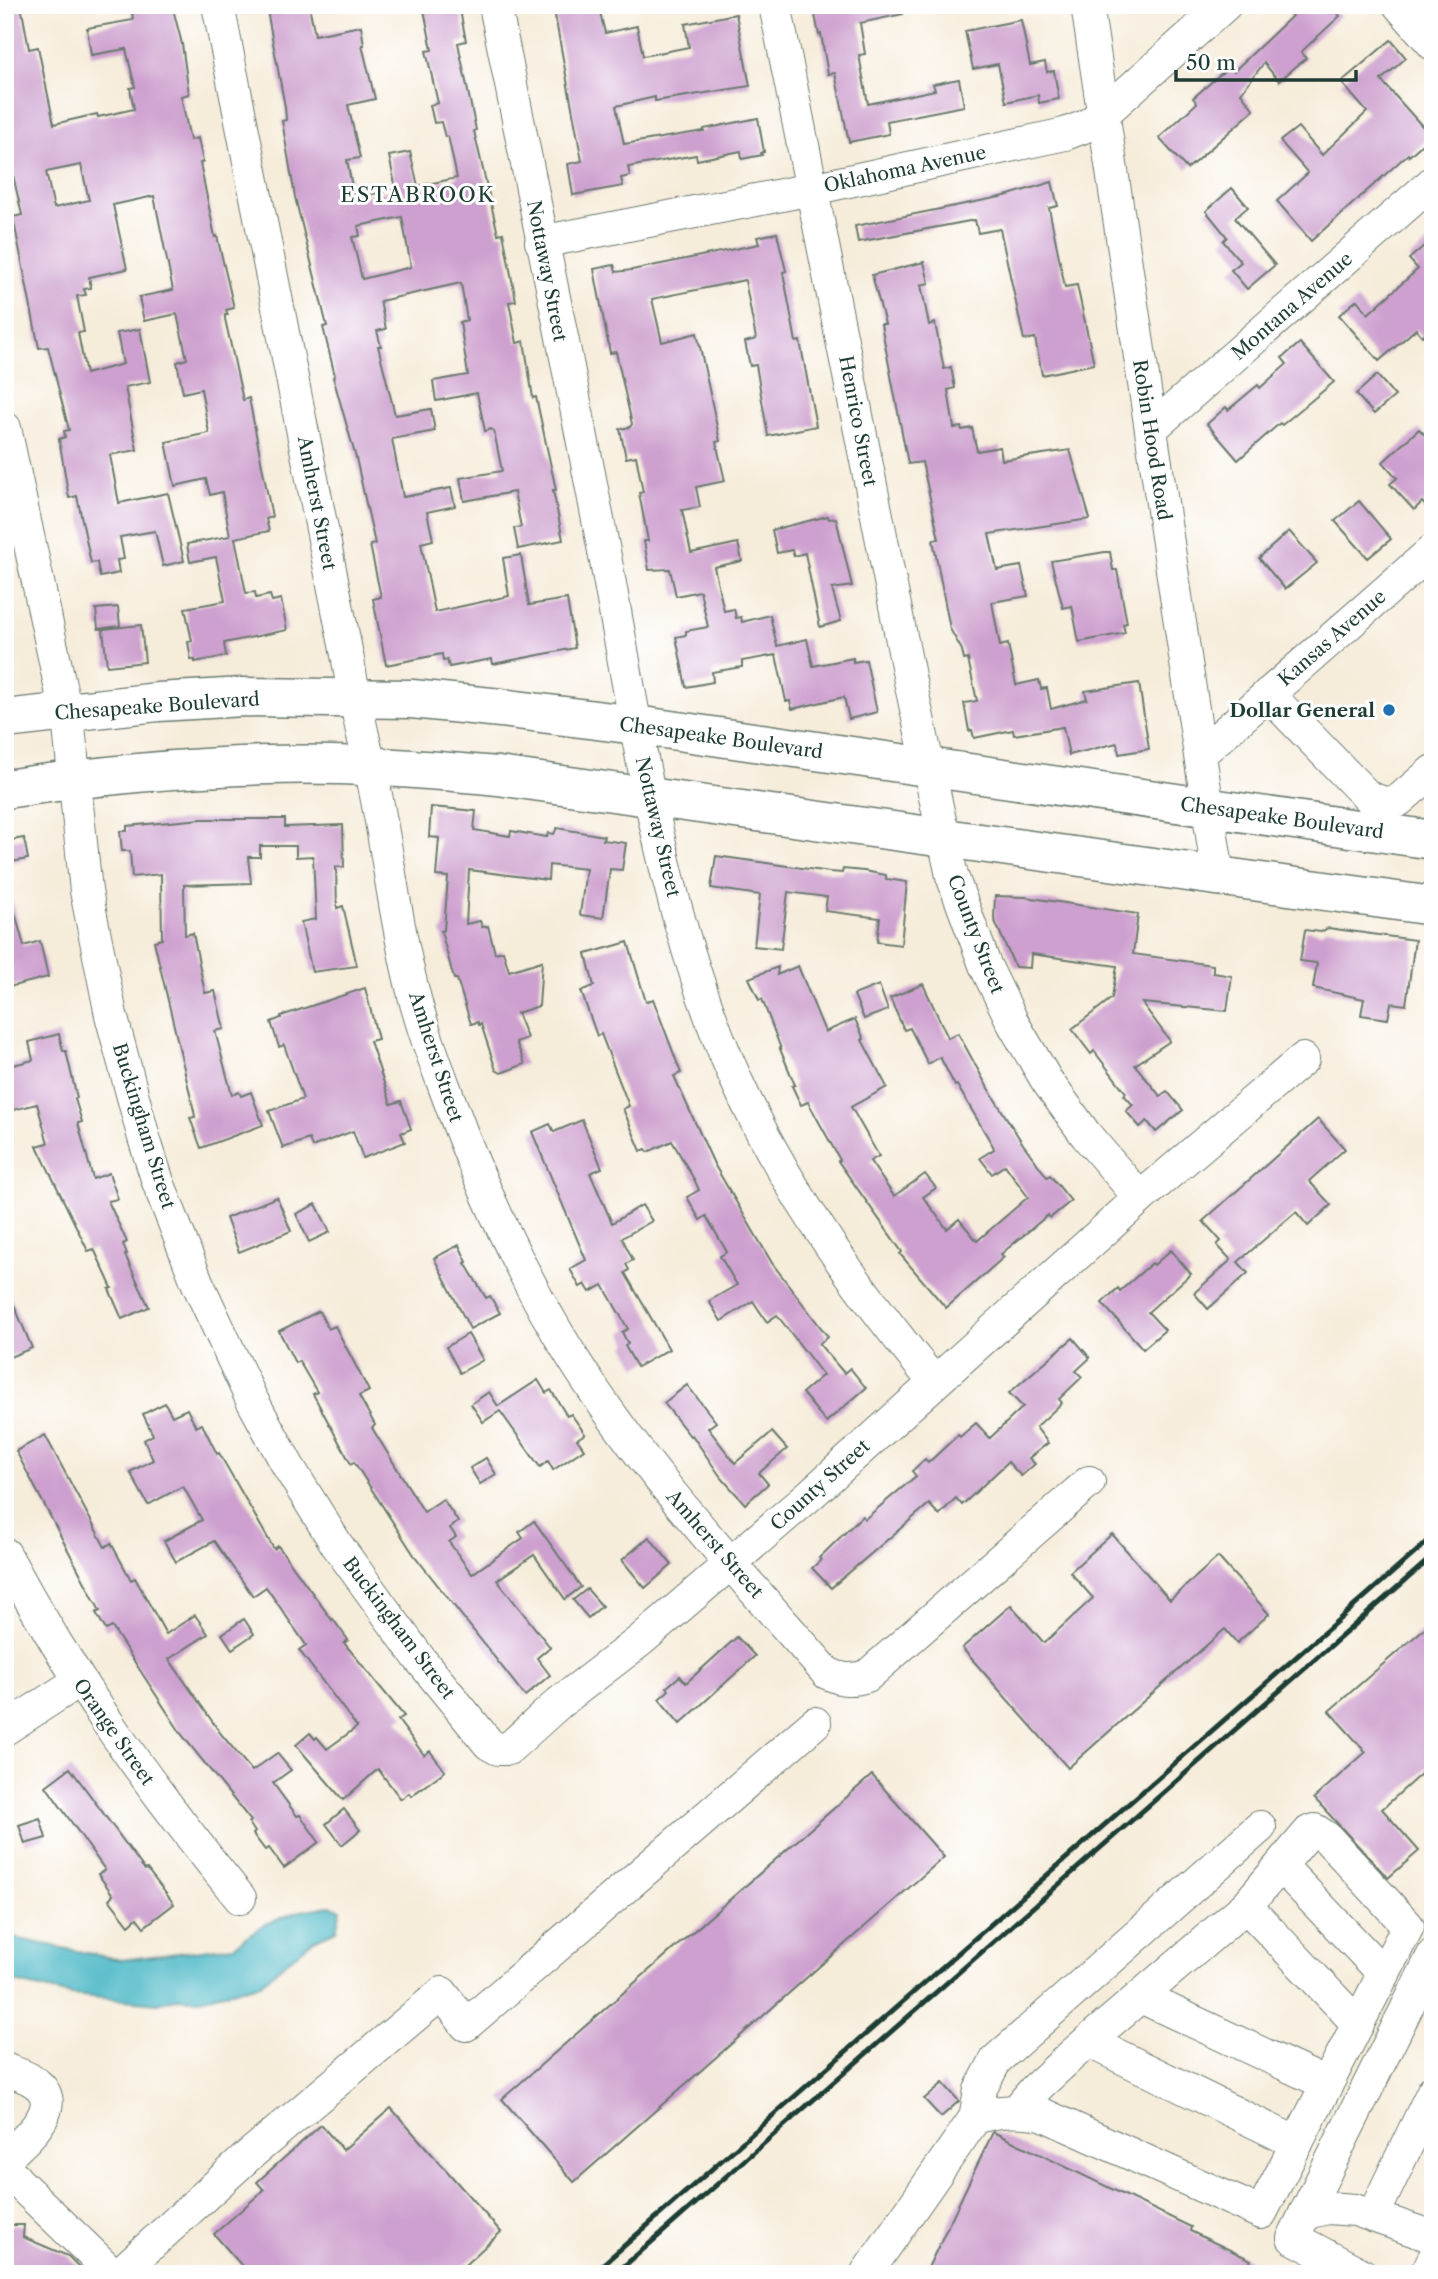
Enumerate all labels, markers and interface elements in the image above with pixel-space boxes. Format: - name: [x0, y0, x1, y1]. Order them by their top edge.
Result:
- scale bar: [1176, 38, 1356, 82]
- text: 50 m: [1186, 50, 1236, 75]
- street label: Oklahoma Avenue: [822, 141, 988, 197]
- district label: ESTABROOK: [340, 182, 496, 207]
- street label: Nottaway Street: [522, 198, 572, 344]
- street label: Montana Avenue: [1227, 247, 1357, 365]
- street label: Henrico Street: [834, 354, 882, 489]
- street label: Robin Hood Road: [1128, 358, 1176, 522]
- street label: Amherst Street: [293, 433, 341, 572]
- street label: Kansas Avenue: [1273, 585, 1391, 691]
- street label: Chesapeake Boulevard: [54, 687, 261, 725]
- place label: Dollar General: [1230, 699, 1375, 722]
- marker: Dollar General: [1381, 702, 1397, 718]
- street label: Chesapeake Boulevard: [618, 712, 825, 764]
- street label: Nottaway Street: [631, 755, 685, 900]
- street label: Chesapeake Boulevard: [1179, 792, 1386, 844]
- street label: County Street: [943, 871, 1009, 997]
- street label: Amherst Street: [404, 988, 468, 1126]
- street label: Buckingham Street: [108, 1040, 180, 1212]
- street label: County Street: [766, 1434, 875, 1536]
- street label: Amherst Street: [661, 1484, 769, 1603]
- street label: Buckingham Street: [338, 1552, 460, 1704]
- street label: Orange Street: [69, 1674, 159, 1790]

